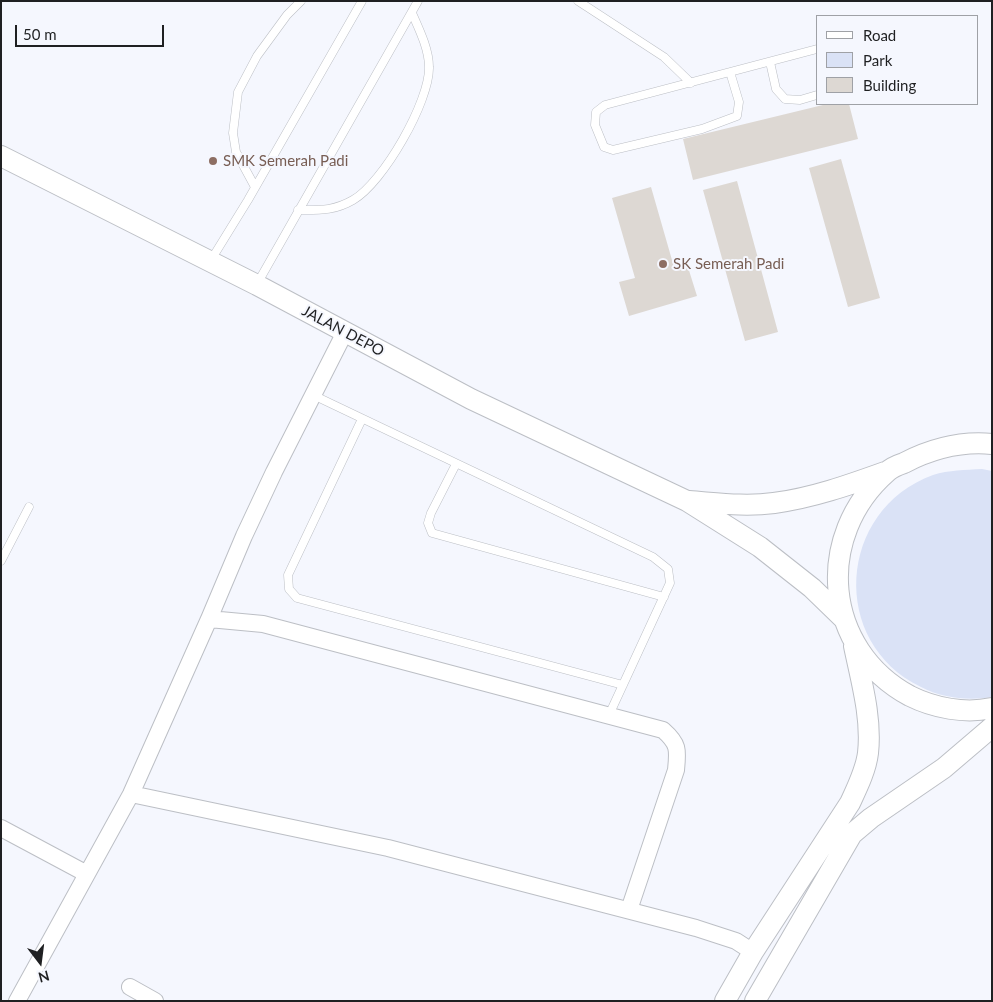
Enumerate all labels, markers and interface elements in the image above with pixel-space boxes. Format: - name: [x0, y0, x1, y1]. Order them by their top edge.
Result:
- scale bar: [18, 15, 166, 47]
- legend: [816, 15, 978, 105]
- text: 50 m: [23, 25, 57, 43]
- text: Road: [863, 26, 896, 44]
- text: Park: [863, 51, 892, 69]
- text: Building: [863, 76, 916, 94]
- place label: SMK Semerah Padi: [223, 152, 348, 170]
- marker: SMK Semerah Padi: [207, 155, 219, 167]
- place label: SK Semerah Padi: [673, 255, 784, 273]
- marker: SK Semerah Padi: [657, 258, 669, 270]
- street label: JALAN DEPO: [299, 302, 387, 360]
- north arrow: [15, 937, 65, 987]
- text: N: [37, 967, 51, 987]

